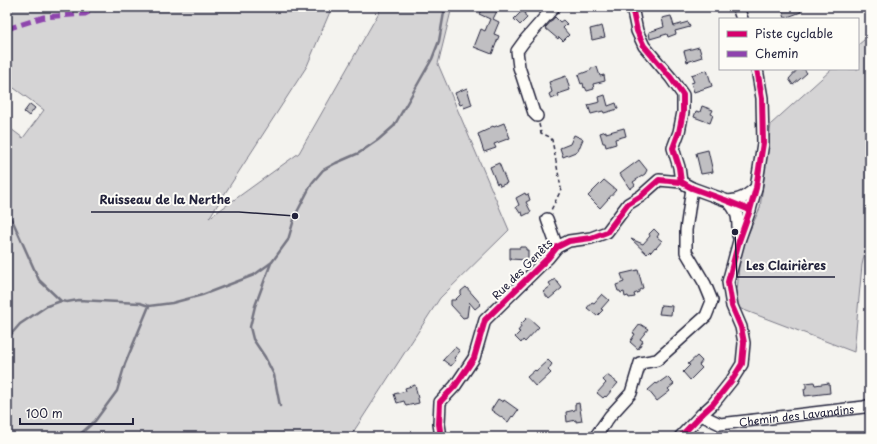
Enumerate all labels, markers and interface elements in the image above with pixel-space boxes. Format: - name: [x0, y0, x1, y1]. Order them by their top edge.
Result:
- legend: [719, 18, 859, 70]
- text: Piste cyclable: [755, 24, 833, 42]
- text: Chemin: [755, 44, 799, 62]
- callout: Ruisseau de la Nerthe: [91, 188, 239, 212]
- text: Ruisseau de la Nerthe: [99, 190, 231, 208]
- street label: Rue des Genêts: [488, 235, 556, 303]
- callout: Les Clairières: [737, 253, 835, 277]
- text: Les Clairières: [746, 256, 826, 274]
- scale bar: [20, 400, 133, 426]
- street label: Chemin des Lavandins: [738, 400, 855, 430]
- text: 100 m: [26, 404, 63, 422]

